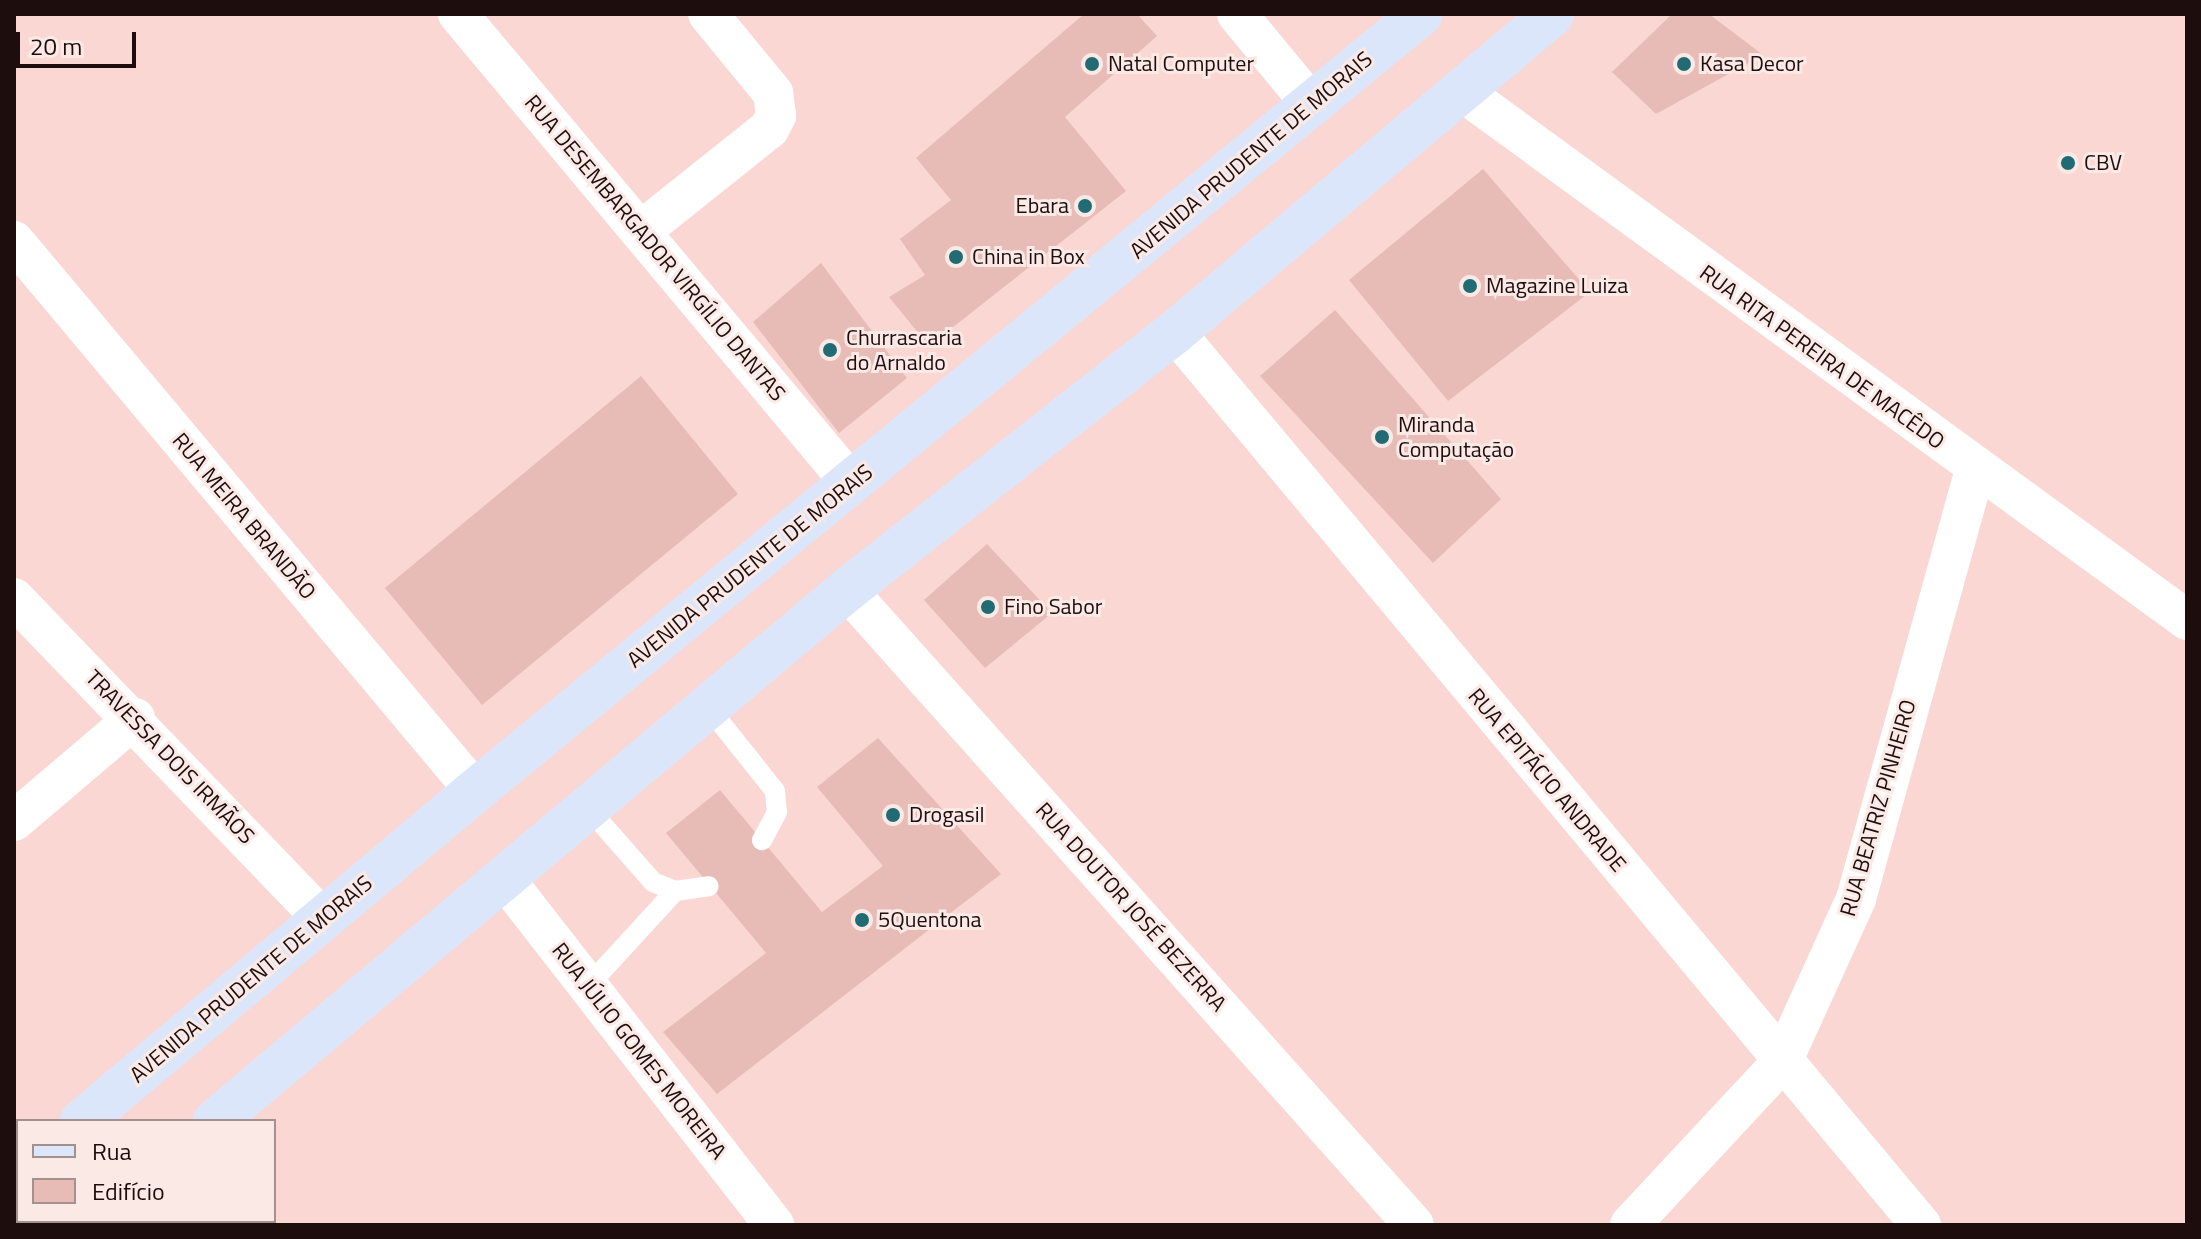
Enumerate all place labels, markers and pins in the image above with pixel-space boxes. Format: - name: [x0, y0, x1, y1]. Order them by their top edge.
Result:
- place label: Natal Computer: [1108, 51, 1254, 77]
- place label: Kasa Decor: [1700, 51, 1804, 77]
- marker: Natal Computer: [1083, 55, 1101, 73]
- marker: Kasa Decor: [1675, 55, 1693, 73]
- place label: CBV: [2084, 150, 2122, 176]
- marker: CBV: [2059, 154, 2077, 172]
- place label: Ebara: [1016, 193, 1069, 219]
- marker: Ebara: [1076, 197, 1094, 215]
- place label: China in Box: [972, 244, 1085, 270]
- marker: China in Box: [947, 248, 965, 266]
- place label: Magazine Luiza: [1486, 273, 1628, 299]
- marker: Magazine Luiza: [1461, 277, 1479, 295]
- place label: Churrascaria do Arnaldo: [846, 324, 962, 376]
- marker: Churrascaria do Arnaldo: [821, 341, 839, 359]
- place label: Miranda Computação: [1398, 411, 1514, 462]
- marker: Miranda Computação: [1373, 428, 1391, 446]
- place label: Fino Sabor: [1004, 594, 1102, 620]
- marker: Fino Sabor: [979, 598, 997, 616]
- place label: Drogasil: [909, 802, 985, 828]
- marker: Drogasil: [884, 806, 902, 824]
- place label: 5Quentona: [878, 907, 982, 933]
- marker: 5Quentona: [853, 911, 871, 929]

